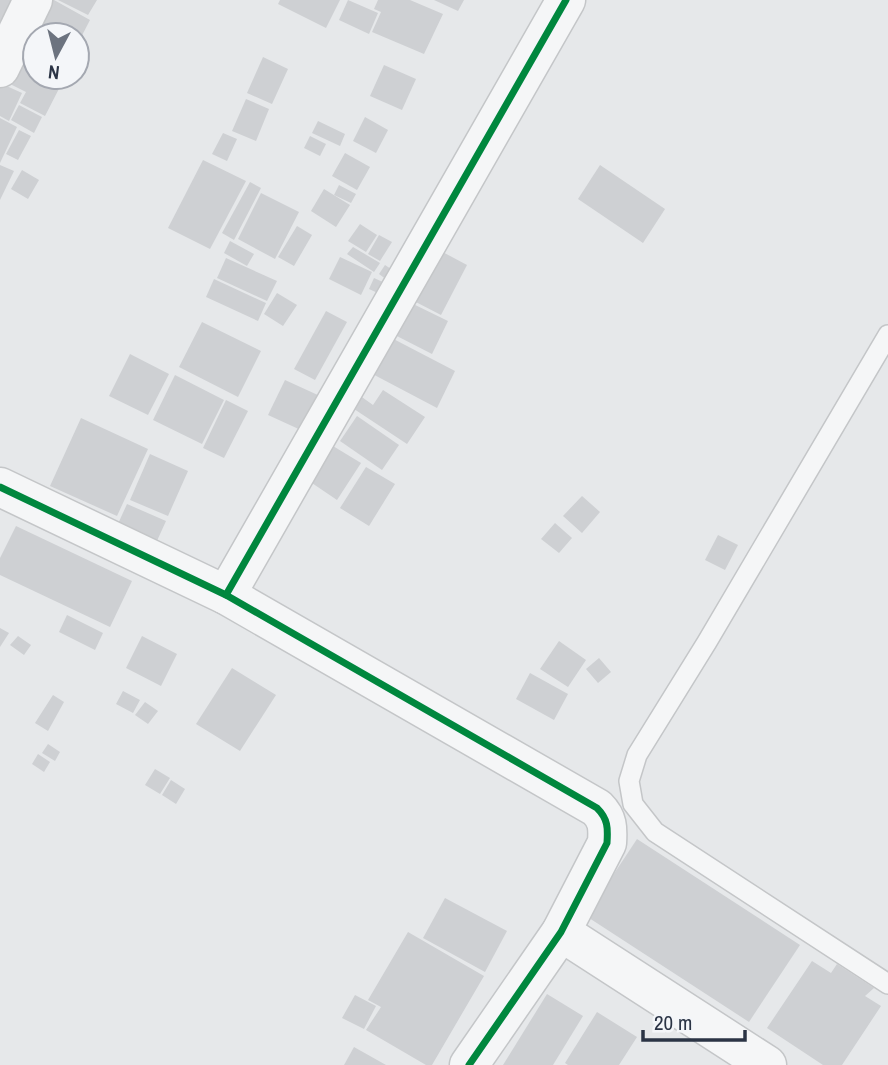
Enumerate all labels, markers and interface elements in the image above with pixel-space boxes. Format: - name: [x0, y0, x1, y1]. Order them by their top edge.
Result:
- north arrow: [21, 21, 91, 91]
- text: N: [47, 59, 61, 86]
- scale bar: [643, 998, 744, 1042]
- text: 20 m: [654, 1008, 692, 1037]

